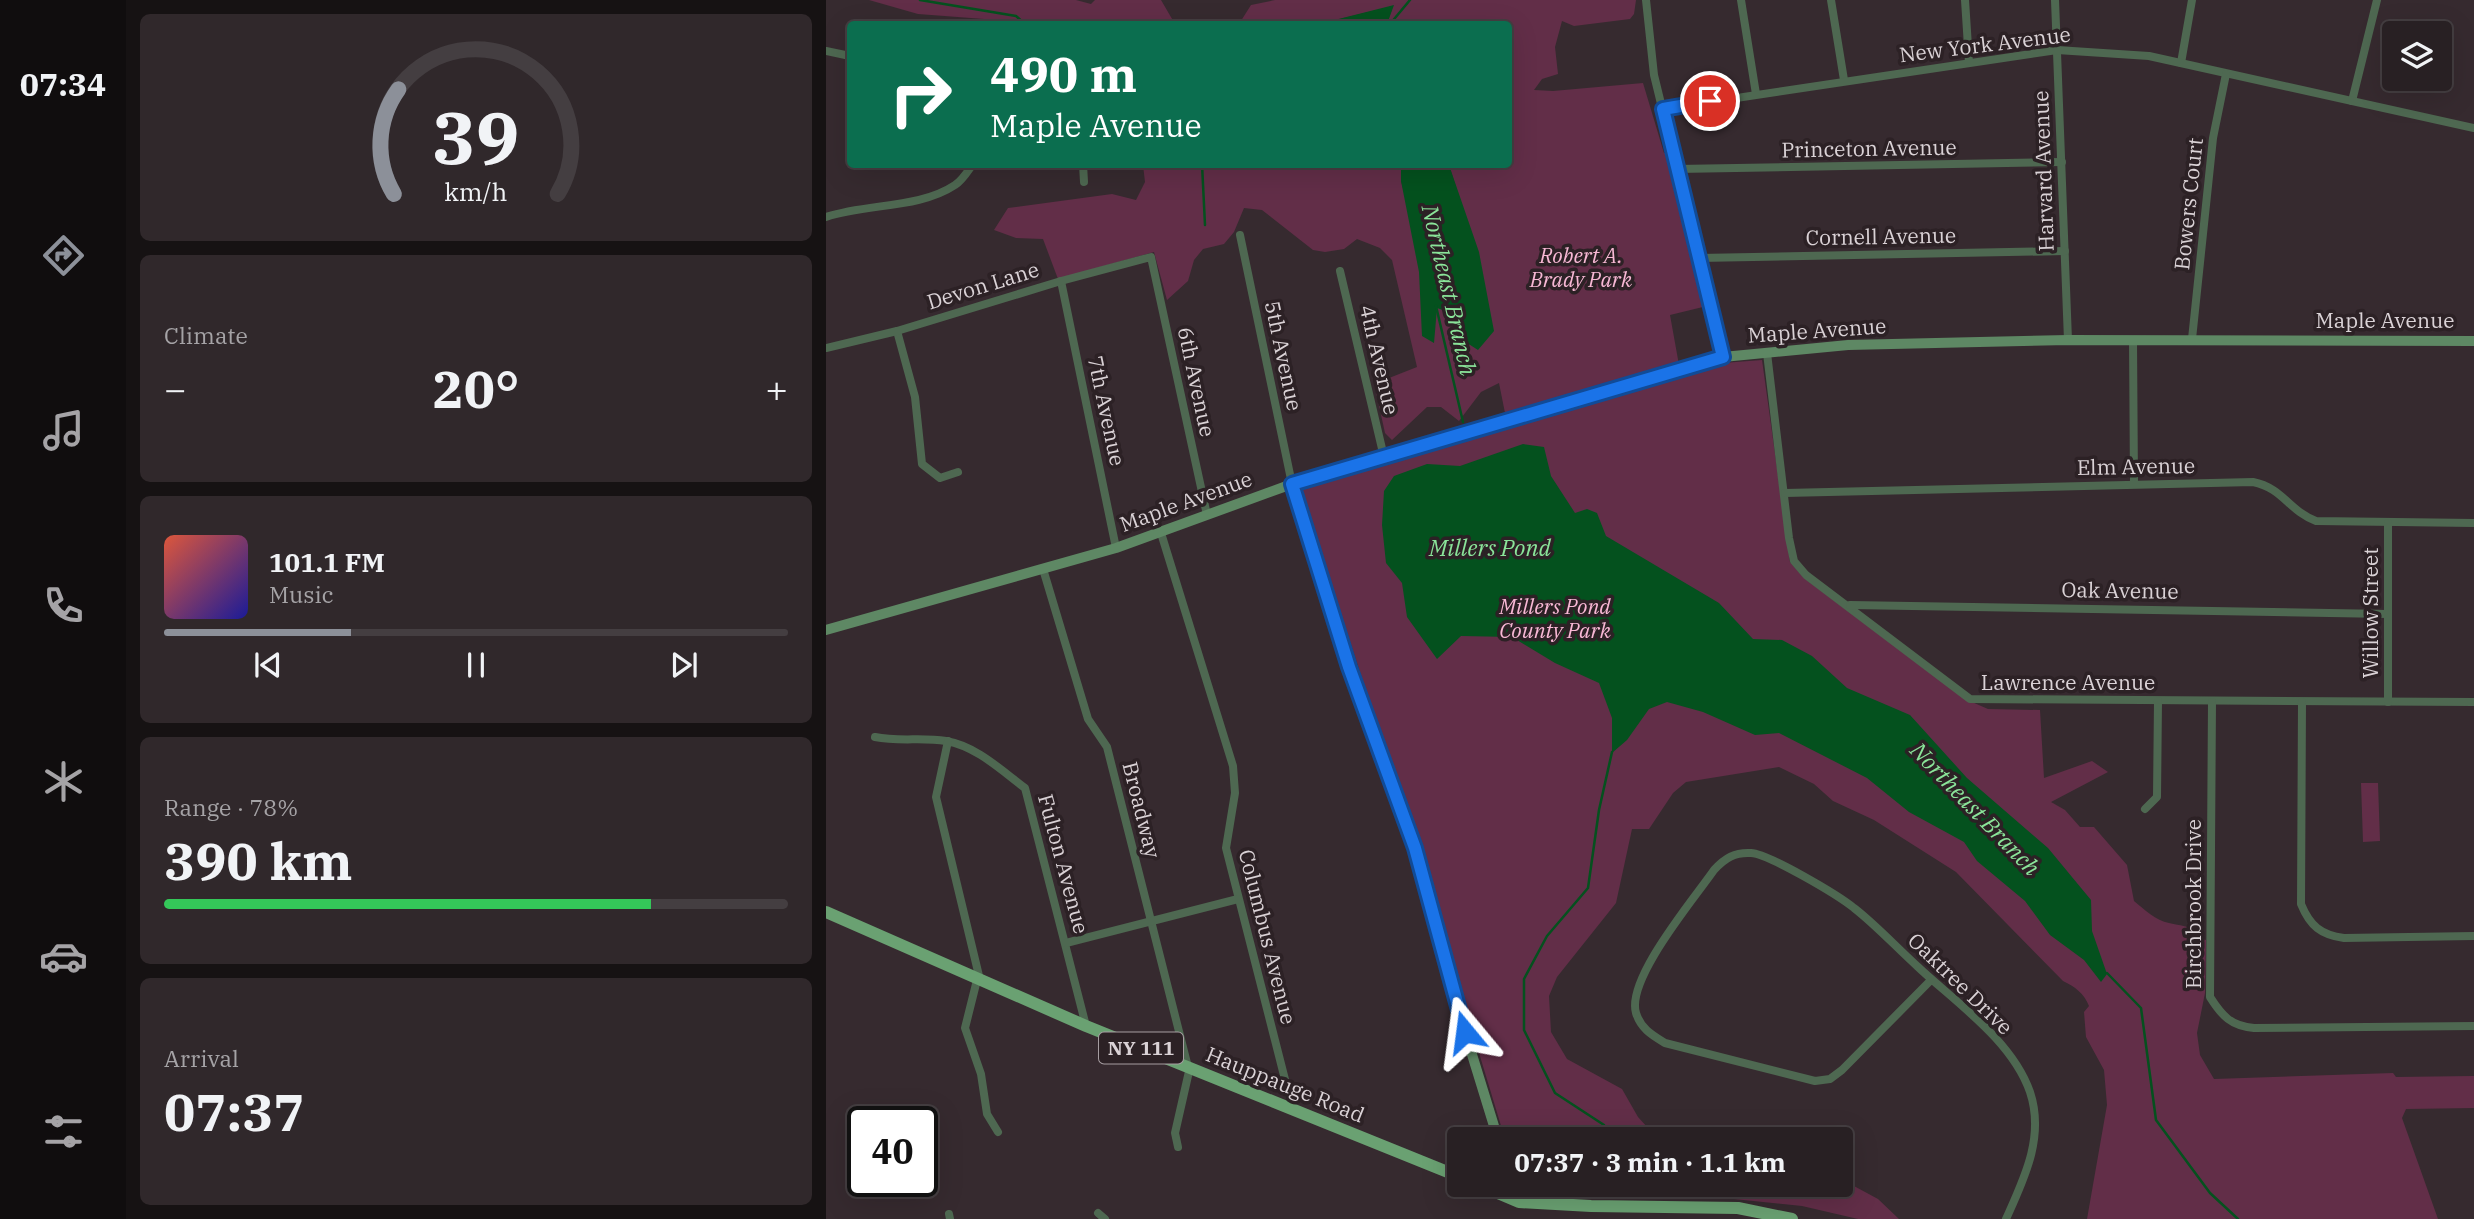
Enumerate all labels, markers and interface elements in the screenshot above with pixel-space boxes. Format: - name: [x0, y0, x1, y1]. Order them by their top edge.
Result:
- street label: New York Avenue: [1898, 20, 2072, 68]
- map controls: [2382, 21, 2452, 91]
- button: layers: [2382, 21, 2452, 91]
- text: 490 m: [990, 42, 1137, 105]
- icon: right: [875, 49, 966, 140]
- text: 07:34: [20, 63, 106, 105]
- pin: [1680, 71, 1740, 131]
- icon: arrive: [1691, 82, 1729, 120]
- text: 39: [432, 89, 520, 184]
- street label: Harvard Avenue: [2026, 90, 2060, 252]
- text: Maple Avenue: [990, 104, 1202, 146]
- street label: Princeton Avenue: [1781, 132, 1957, 164]
- street label: Bowers Court: [2167, 136, 2209, 271]
- text: km/h: [444, 174, 508, 207]
- water label: Northeast Branch: [1416, 200, 1484, 378]
- street label: Cornell Avenue: [1805, 221, 1956, 251]
- icon: directions: [39, 231, 88, 280]
- park label: Robert A. Brady Park: [1529, 241, 1633, 293]
- street label: Devon Lane: [923, 255, 1042, 315]
- street label: 5th Avenue: [1259, 298, 1309, 413]
- street label: 4th Avenue: [1354, 302, 1406, 417]
- street label: Maple Avenue: [2316, 306, 2454, 334]
- street label: Maple Avenue: [1747, 311, 1887, 349]
- text: Climate: [164, 320, 248, 350]
- street label: 6th Avenue: [1172, 324, 1222, 439]
- street label: 7th Avenue: [1082, 353, 1132, 468]
- text: 20°: [433, 355, 519, 422]
- text: −: [164, 364, 187, 413]
- text: +: [765, 364, 788, 413]
- icon: music: [39, 406, 88, 455]
- street label: Elm Avenue: [2077, 451, 2195, 481]
- street label: Maple Avenue: [1116, 464, 1256, 538]
- water label: Millers Pond: [1428, 532, 1552, 562]
- text: 101.1 FM: [269, 545, 385, 579]
- street label: Willow Street: [2356, 547, 2384, 679]
- street label: Oak Avenue: [2061, 575, 2179, 605]
- text: Music: [269, 579, 334, 609]
- icon: phone: [39, 581, 88, 630]
- park label: Millers Pond County Park: [1498, 592, 1612, 644]
- icon: previous: [249, 646, 287, 684]
- icon: pause: [457, 646, 495, 684]
- icon: next: [665, 646, 703, 684]
- street label: Lawrence Avenue: [1981, 668, 2155, 696]
- water label: Northeast Branch: [1904, 734, 2047, 882]
- icon: climate: [39, 757, 88, 806]
- street label: Broadway: [1116, 759, 1168, 862]
- street label: Fulton Avenue: [1032, 791, 1096, 937]
- text: Range · 78%: [164, 792, 298, 822]
- street label: Birchbrook Drive: [2179, 819, 2207, 989]
- text: 390 km: [164, 827, 353, 894]
- street label: Columbus Avenue: [1233, 846, 1303, 1027]
- street label: Oaktree Drive: [1902, 926, 2019, 1040]
- icon: car: [39, 932, 88, 981]
- position arrow: [1428, 995, 1502, 1069]
- road number: NY 111: [1099, 1032, 1183, 1064]
- street label: Hauppauge Road: [1202, 1039, 1369, 1129]
- text: Arrival: [164, 1043, 239, 1073]
- text: 07:37: [164, 1078, 305, 1145]
- speed limit sign: 40: [847, 1106, 938, 1197]
- icon: filters: [39, 1107, 88, 1156]
- text: 07:37 · 3 min · 1.1 km: [1514, 1145, 1786, 1179]

